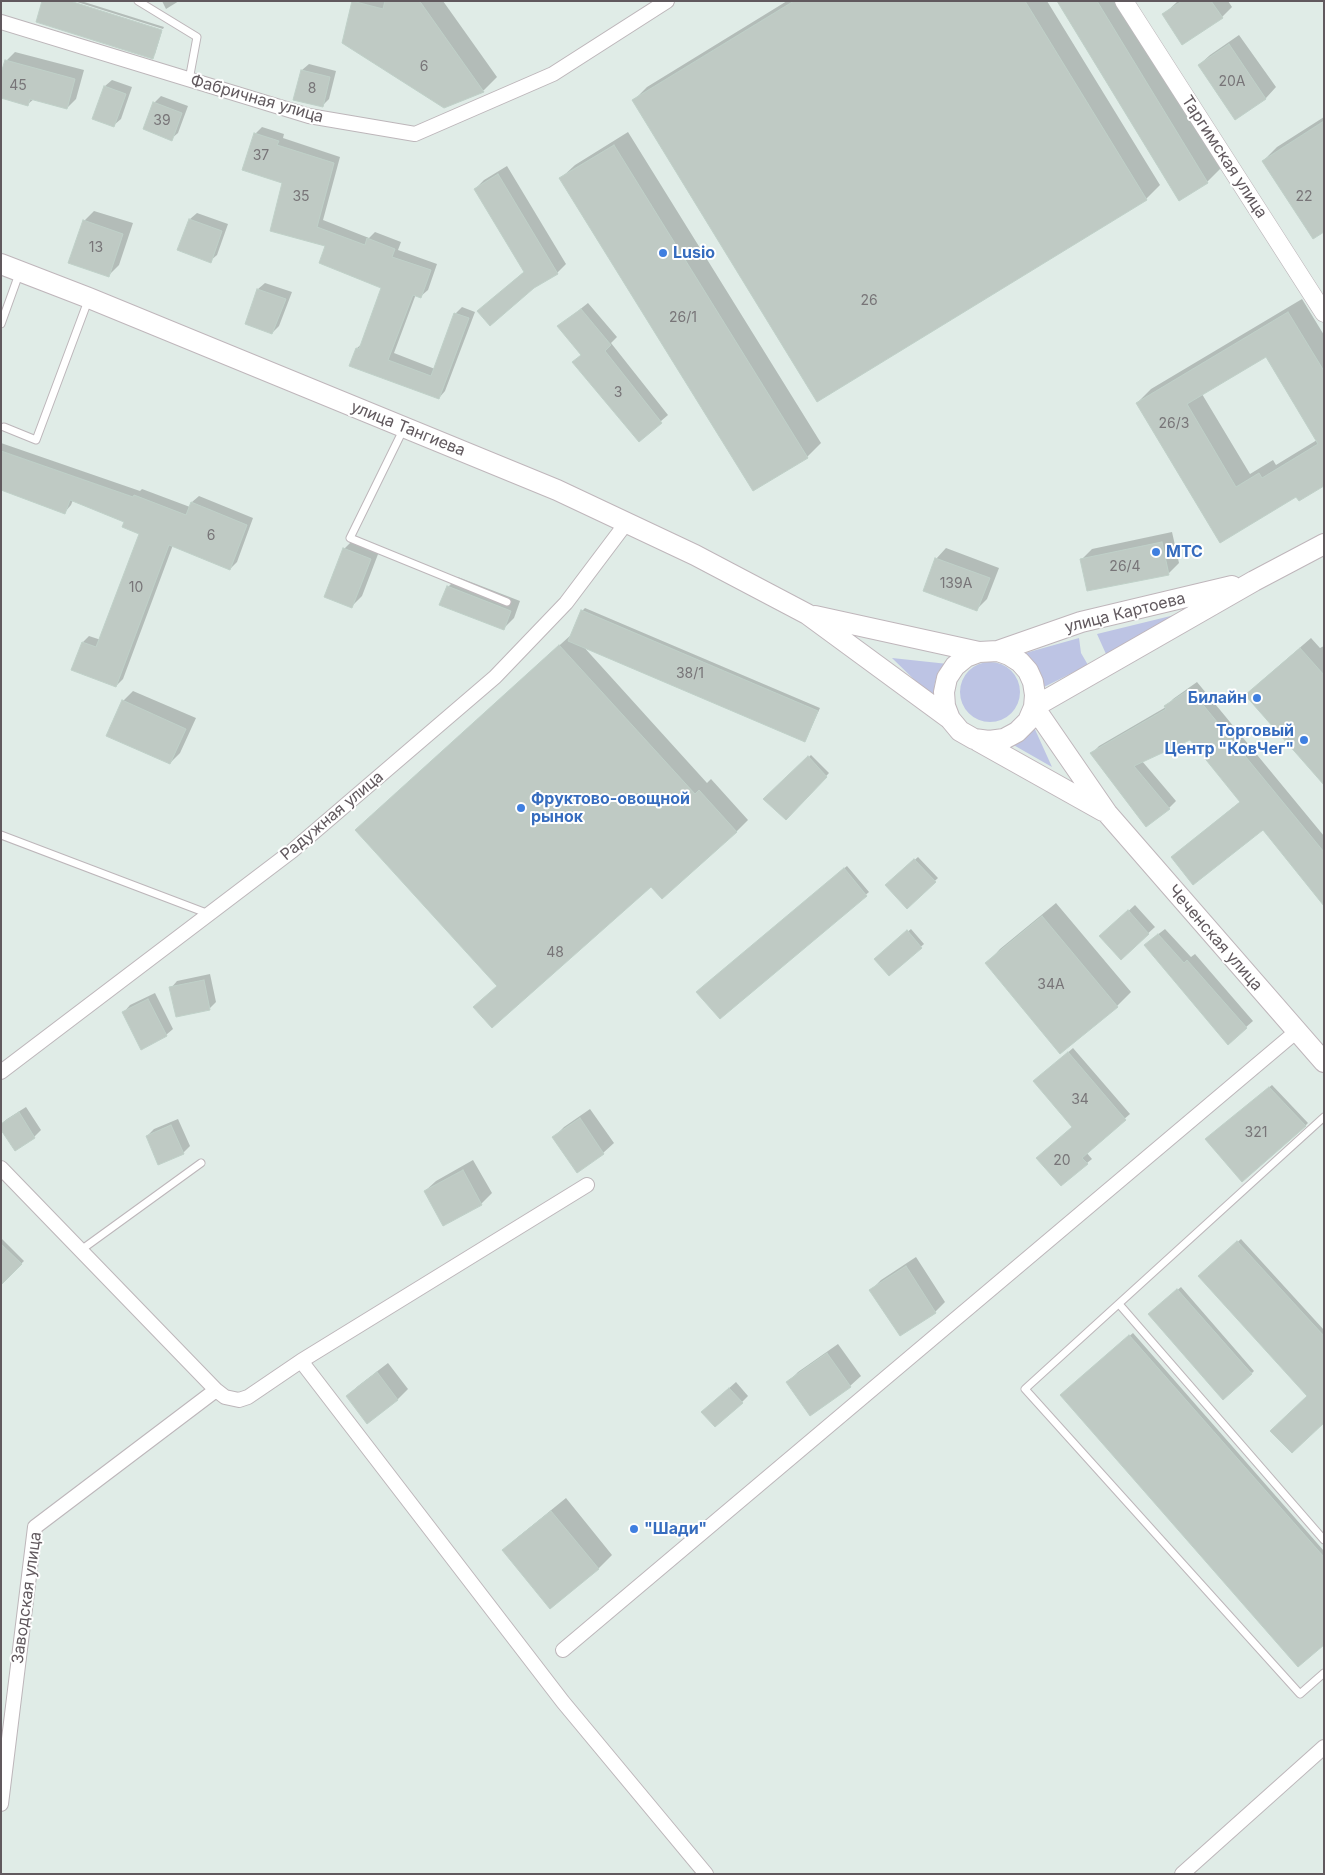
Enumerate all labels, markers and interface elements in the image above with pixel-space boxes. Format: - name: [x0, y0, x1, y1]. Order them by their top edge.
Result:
- house number: 6: [420, 59, 428, 75]
- street label: Фабричная улица: [188, 71, 326, 127]
- house number: 20А: [1218, 74, 1246, 90]
- house number: 45: [9, 78, 27, 94]
- house number: 8: [308, 81, 316, 97]
- street label: Таргимская улица: [1177, 92, 1271, 222]
- house number: 39: [153, 113, 171, 129]
- house number: 37: [253, 148, 269, 164]
- house number: 35: [292, 189, 310, 205]
- house number: 22: [1295, 189, 1313, 205]
- house number: 13: [89, 240, 103, 256]
- place label: Lusio: [673, 243, 715, 263]
- marker: Lusio: [657, 247, 669, 259]
- house number: 26: [860, 293, 878, 309]
- house number: 26/1: [669, 310, 697, 326]
- house number: 3: [614, 385, 622, 401]
- street label: улица Тангиева: [348, 397, 468, 461]
- house number: 26/3: [1159, 416, 1189, 432]
- house number: 6: [207, 528, 215, 544]
- place label: МТС: [1166, 542, 1203, 562]
- marker: МТС: [1150, 546, 1162, 558]
- house number: 26/4: [1109, 559, 1141, 575]
- house number: 139А: [940, 576, 972, 592]
- house number: 10: [129, 580, 143, 596]
- street label: улица Картоева: [1063, 589, 1187, 637]
- house number: 38/1: [676, 666, 704, 682]
- place label: Билайн: [1188, 688, 1247, 708]
- marker: Билайн: [1251, 692, 1263, 704]
- place label: Торговый Центр "КовЧег": [1164, 721, 1294, 759]
- marker: Торговый Центр "КовЧег": [1298, 734, 1310, 746]
- street label: Радужная улица: [277, 767, 387, 865]
- place label: Фруктово-овощной рынок: [531, 789, 690, 827]
- marker: Фруктово-овощной рынок: [515, 802, 527, 814]
- street label: Чеченская улица: [1164, 881, 1266, 995]
- house number: 48: [546, 945, 564, 961]
- house number: 34А: [1037, 977, 1065, 993]
- house number: 34: [1071, 1092, 1089, 1108]
- house number: 321: [1245, 1125, 1267, 1141]
- house number: 20: [1053, 1153, 1071, 1169]
- place label: "Шади": [644, 1519, 707, 1539]
- marker: "Шади": [628, 1523, 640, 1535]
- street label: Заводская улица: [8, 1531, 46, 1665]

